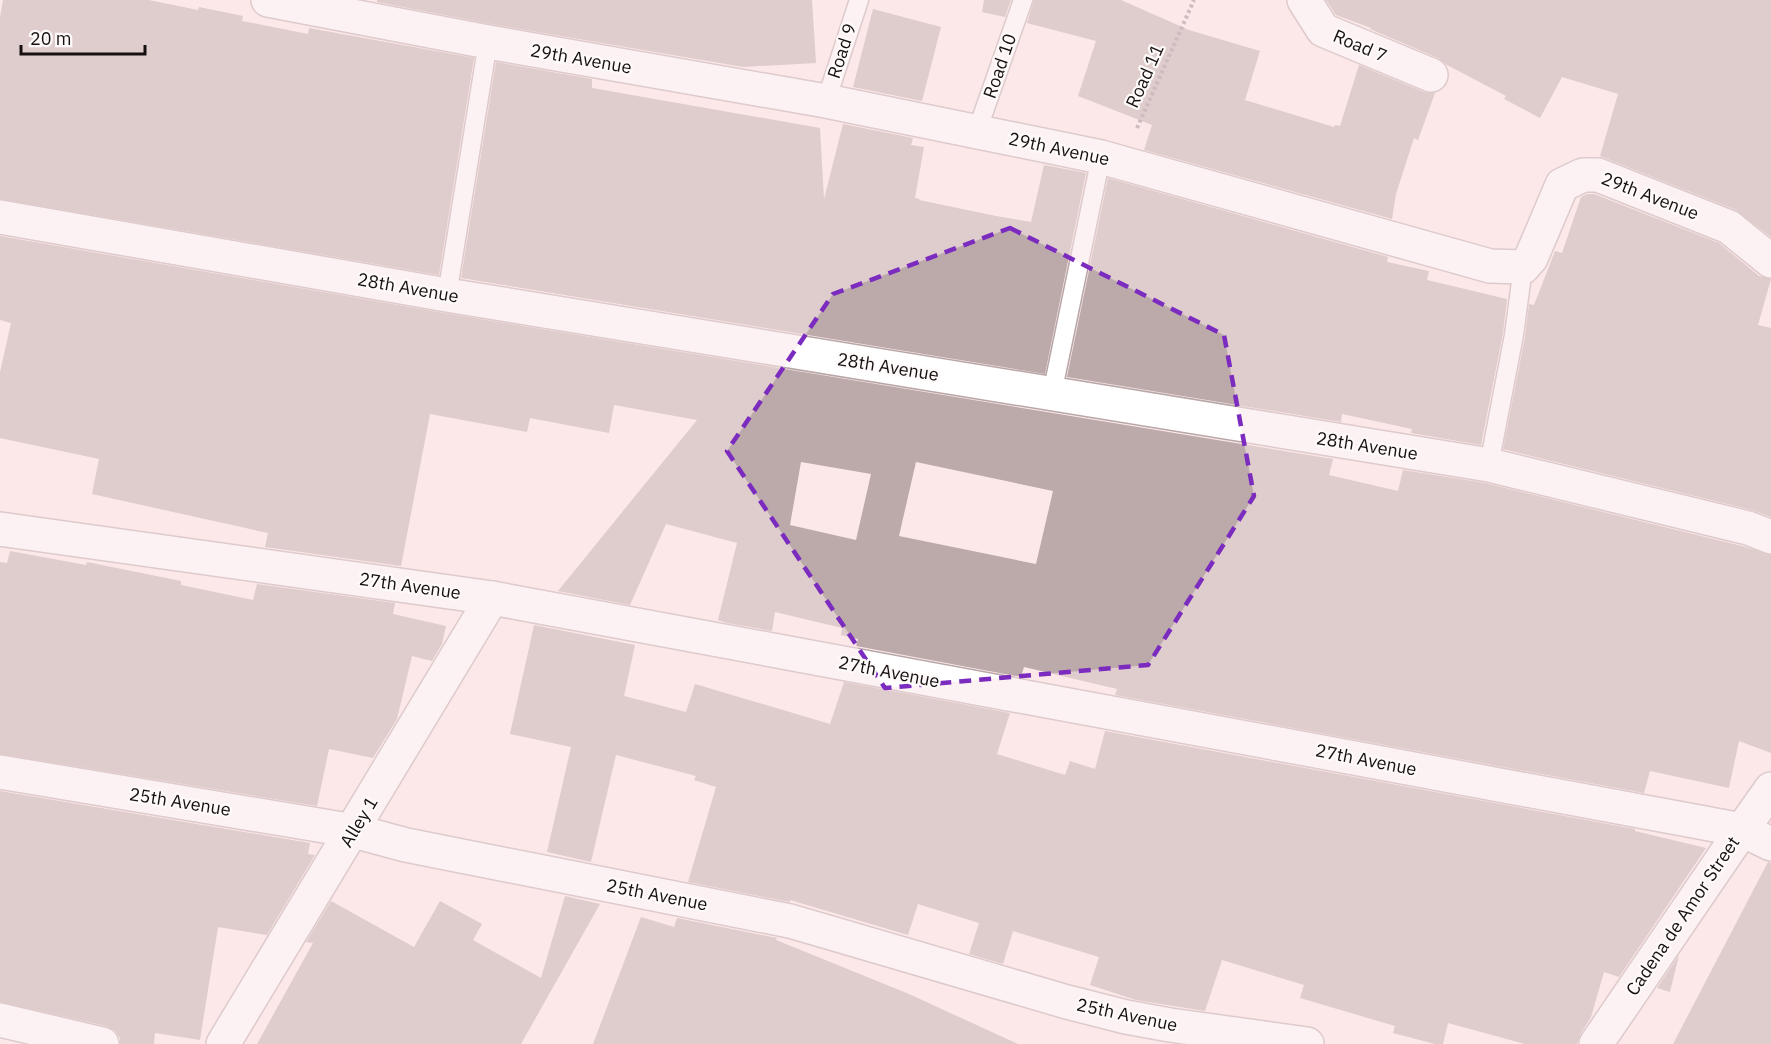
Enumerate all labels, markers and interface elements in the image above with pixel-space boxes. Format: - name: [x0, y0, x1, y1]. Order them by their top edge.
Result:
- scale bar: [21, 18, 146, 56]
- street label: Road 9: [822, 20, 861, 81]
- street label: Road 7: [1330, 24, 1391, 67]
- text: 20 m: [30, 27, 72, 50]
- street label: Road 10: [978, 30, 1021, 101]
- street label: 29th Avenue: [529, 38, 634, 79]
- street label: Road 11: [1120, 40, 1169, 111]
- street label: 29th Avenue: [1007, 127, 1112, 170]
- street label: 29th Avenue: [1598, 166, 1702, 225]
- street label: 28th Avenue: [356, 267, 461, 308]
- street label: 28th Avenue: [836, 347, 941, 386]
- street label: 28th Avenue: [1315, 426, 1420, 465]
- street label: 27th Avenue: [358, 567, 463, 604]
- street label: 27th Avenue: [837, 650, 942, 693]
- street label: 27th Avenue: [1314, 738, 1419, 781]
- street label: 25th Avenue: [128, 782, 233, 821]
- street label: Alley 1: [335, 792, 383, 851]
- street label: Cadena de Amor Street: [1621, 832, 1744, 1000]
- street label: 25th Avenue: [605, 873, 710, 916]
- street label: 25th Avenue: [1075, 993, 1180, 1036]

